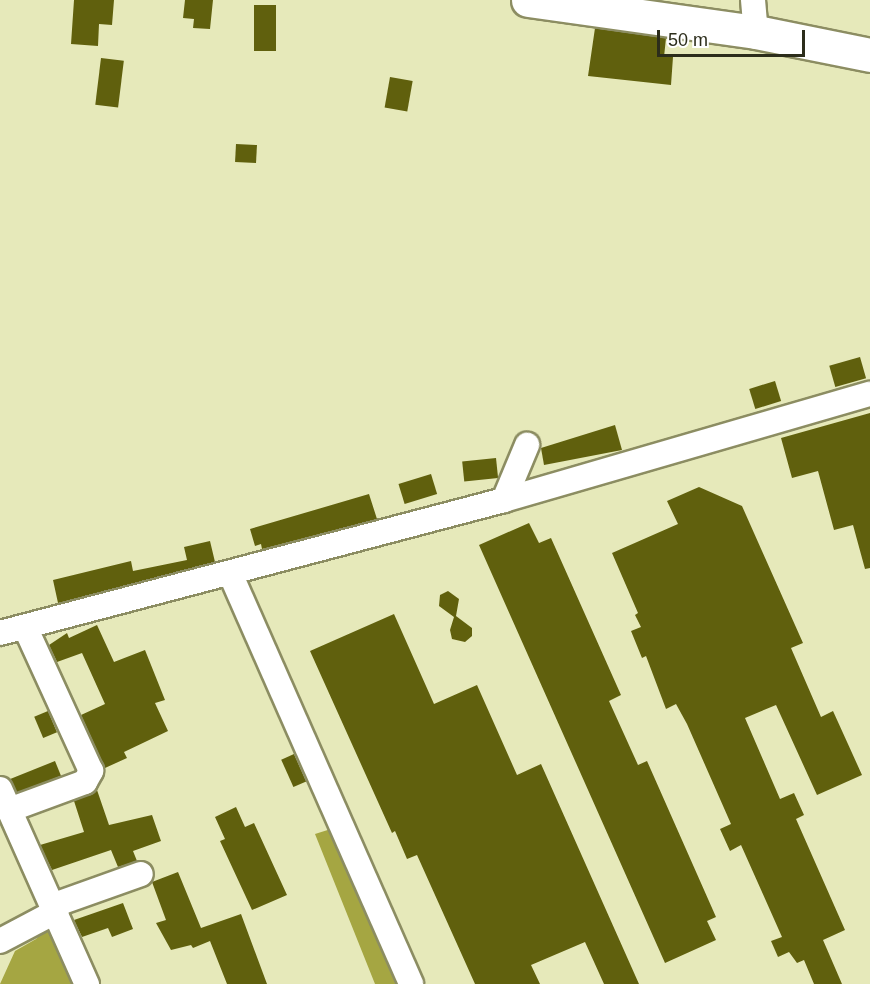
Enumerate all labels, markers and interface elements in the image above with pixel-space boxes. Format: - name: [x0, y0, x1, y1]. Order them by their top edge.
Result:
- scale bar: [660, 18, 808, 56]
- text: 50 m: [668, 30, 708, 50]

